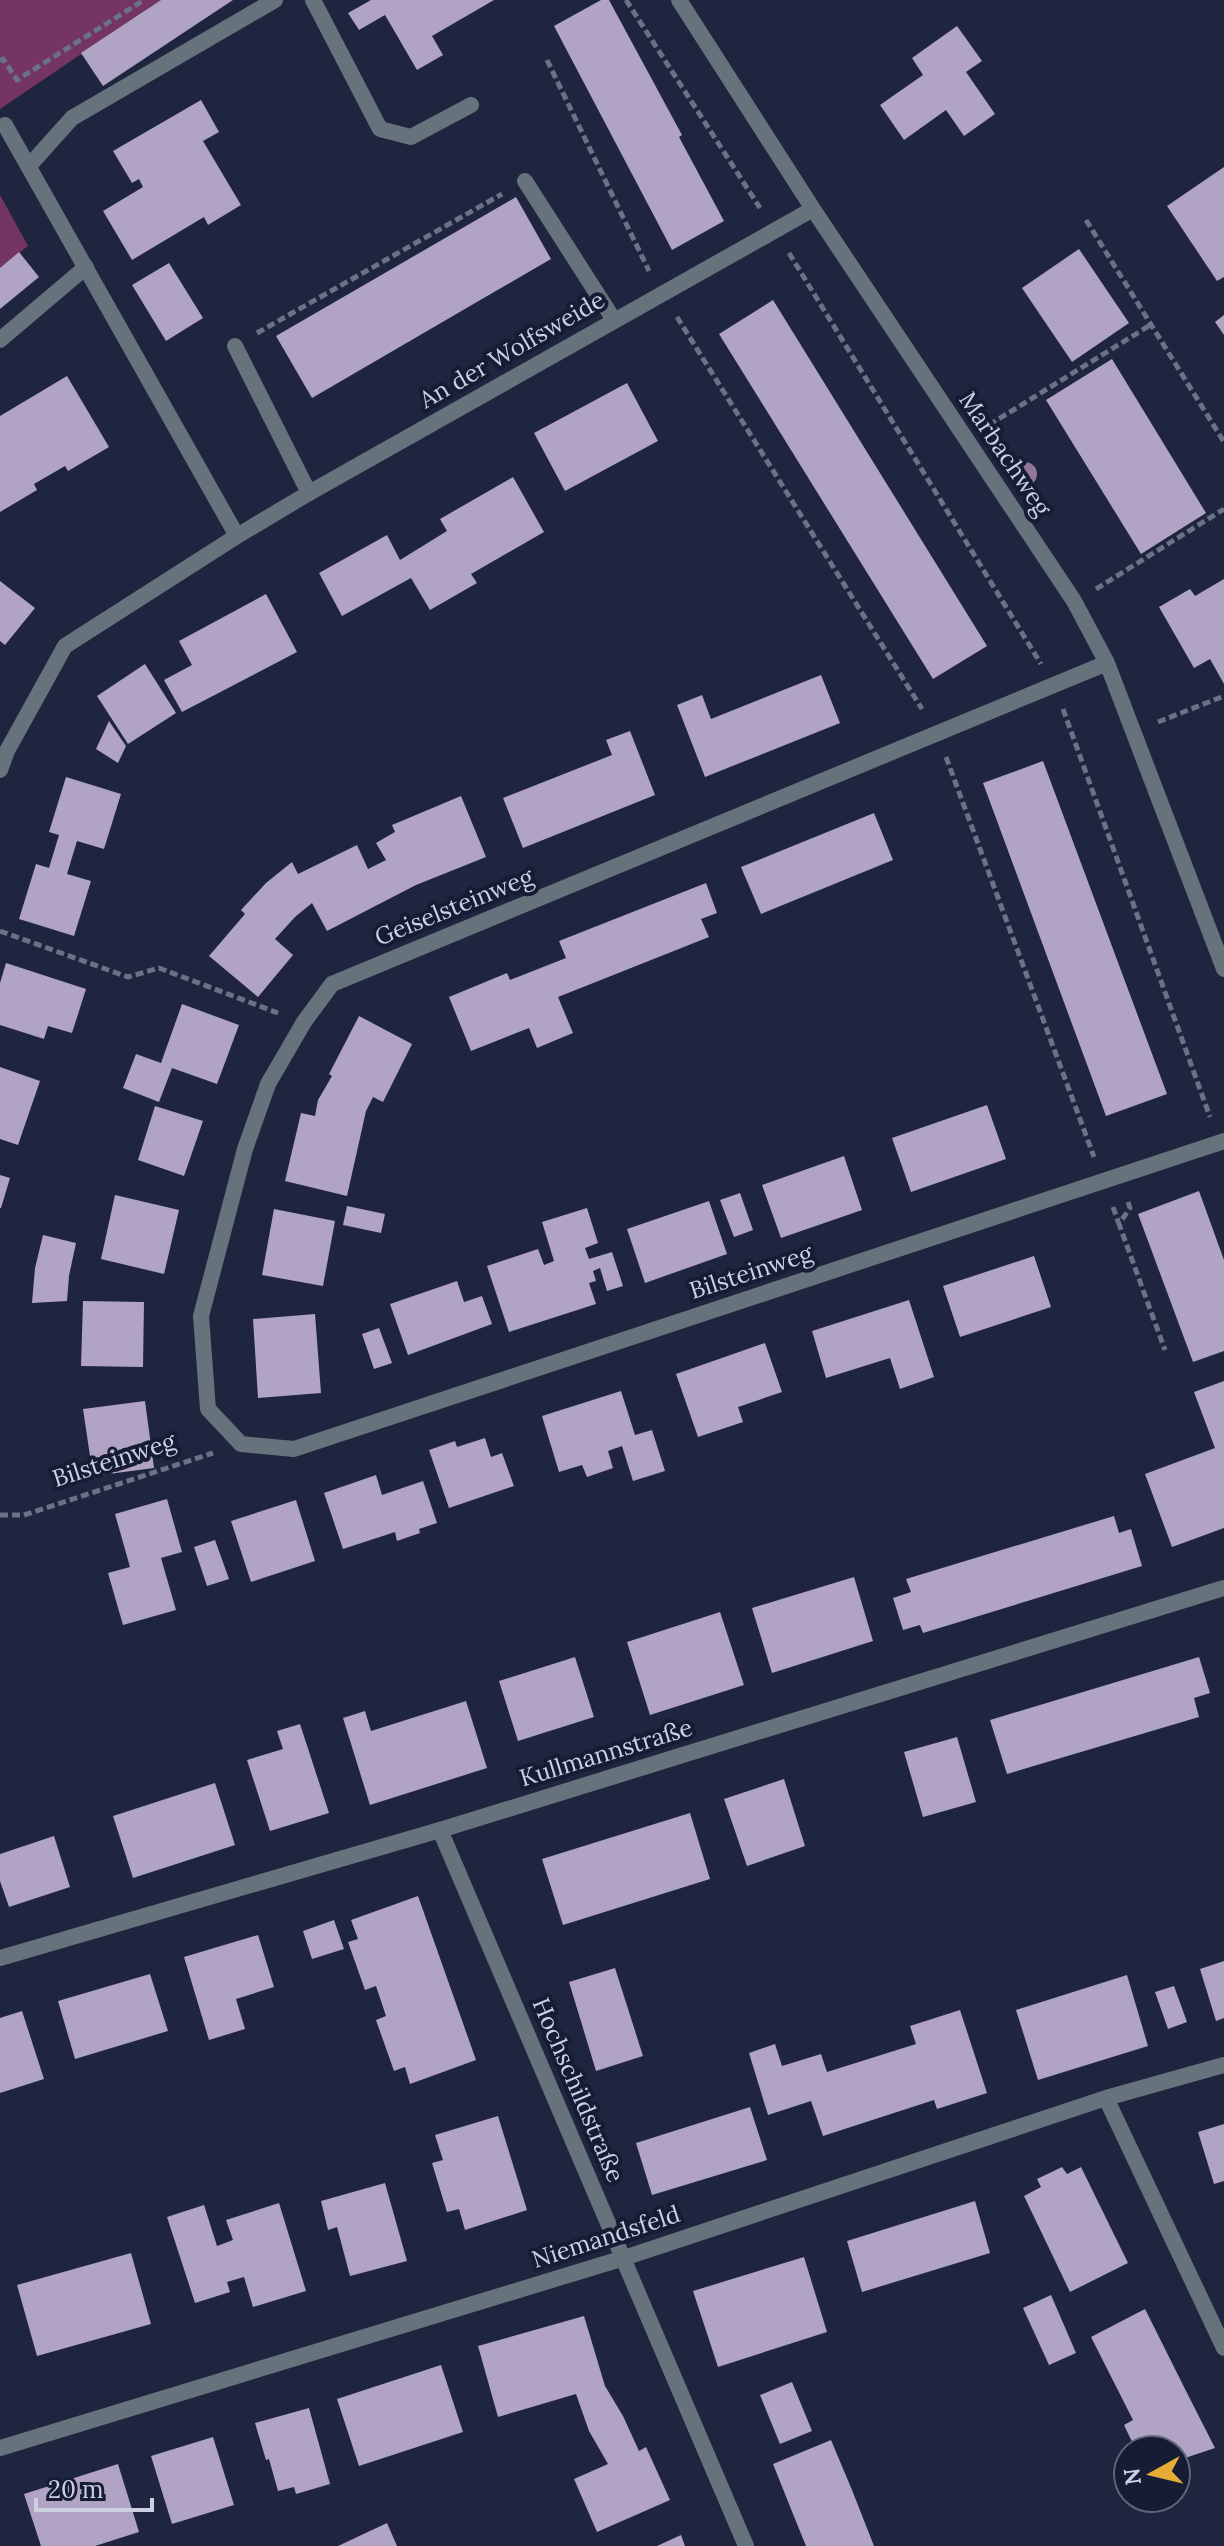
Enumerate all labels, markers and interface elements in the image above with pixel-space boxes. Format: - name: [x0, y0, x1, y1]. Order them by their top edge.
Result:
- street label: An der Wolfsweide: [413, 284, 610, 416]
- street label: Marbachweg: [952, 386, 1059, 522]
- street label: Geiselsteinweg: [370, 860, 538, 952]
- street label: Bilsteinweg: [685, 1237, 817, 1306]
- street label: Bilsteinweg: [48, 1425, 180, 1494]
- street label: Kullmannstraße: [516, 1712, 696, 1793]
- street label: Hochschildstraße: [526, 1993, 631, 2187]
- street label: Niemandsfeld: [528, 2198, 684, 2275]
- north arrow: [1112, 2434, 1192, 2514]
- scale bar: [36, 2462, 152, 2512]
- text: N: [1117, 2466, 1147, 2487]
- text: 20 m: [48, 2474, 104, 2505]

